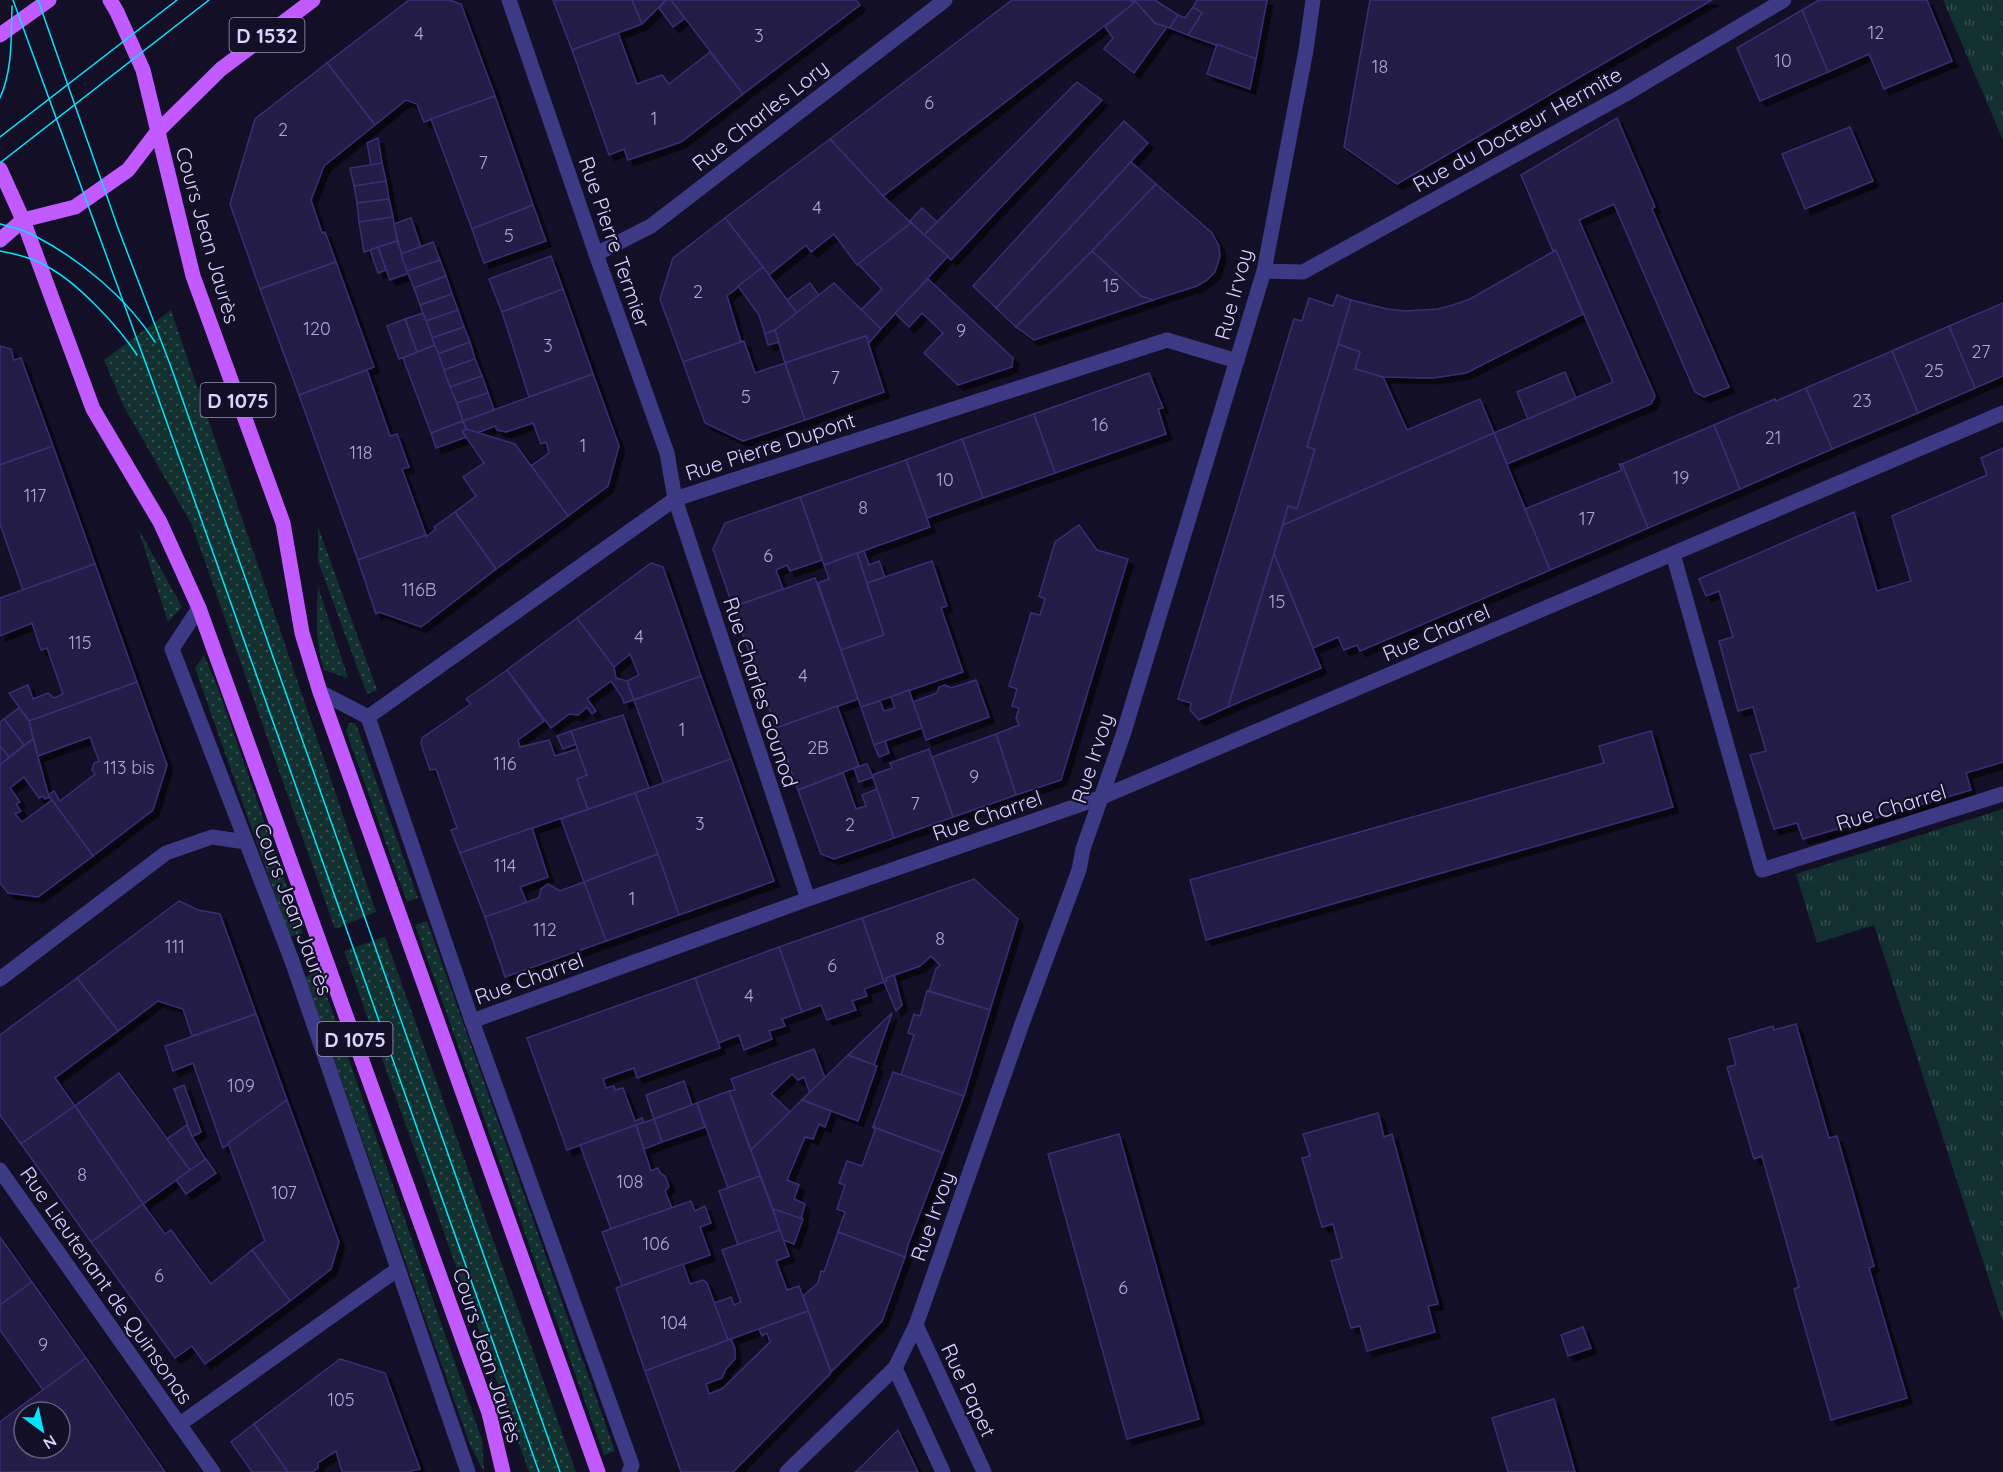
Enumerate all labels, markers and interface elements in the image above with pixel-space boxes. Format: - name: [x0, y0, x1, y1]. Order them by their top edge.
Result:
- road number: D 1532: [230, 18, 304, 52]
- house number: 12: [1868, 21, 1884, 44]
- house number: 4: [414, 22, 424, 45]
- house number: 3: [754, 24, 764, 47]
- house number: 10: [1774, 49, 1792, 72]
- street label: Rue Charles Lory: [687, 54, 833, 176]
- house number: 18: [1372, 55, 1388, 78]
- street label: Rue du Docteur Hermite: [1408, 61, 1626, 197]
- house number: 6: [924, 91, 934, 114]
- house number: 1: [651, 107, 657, 130]
- house number: 2: [278, 118, 288, 141]
- street label: Cours Jean Jaurès: [170, 144, 246, 326]
- house number: 7: [478, 151, 488, 174]
- street label: Rue Pierre Termier: [574, 153, 656, 331]
- house number: 4: [812, 196, 822, 219]
- house number: 5: [504, 224, 514, 247]
- street label: Rue Irvoy: [1208, 246, 1258, 342]
- house number: 15: [1103, 274, 1119, 297]
- house number: 2: [693, 280, 703, 303]
- house number: 120: [303, 317, 331, 340]
- house number: 9: [956, 319, 966, 342]
- house number: 3: [543, 334, 553, 357]
- house number: 27: [1972, 340, 1990, 363]
- house number: 25: [1924, 359, 1944, 382]
- house number: 7: [830, 366, 840, 389]
- road number: D 1075: [200, 383, 276, 417]
- house number: 5: [741, 385, 751, 408]
- house number: 23: [1852, 389, 1872, 412]
- street label: Rue Pierre Dupont: [682, 406, 858, 486]
- house number: 16: [1092, 413, 1108, 436]
- house number: 21: [1765, 426, 1781, 449]
- house number: 1: [580, 434, 586, 457]
- house number: 118: [349, 441, 373, 464]
- house number: 19: [1673, 466, 1689, 489]
- house number: 10: [936, 468, 954, 491]
- house number: 117: [24, 484, 46, 507]
- house number: 8: [858, 496, 868, 519]
- house number: 17: [1579, 507, 1595, 530]
- house number: 6: [763, 544, 773, 567]
- house number: 116B: [402, 578, 436, 601]
- house number: 15: [1269, 590, 1285, 613]
- street label: Rue Charles Gounod: [718, 593, 804, 791]
- street label: Rue Charrel: [1378, 598, 1494, 666]
- house number: 4: [634, 625, 644, 648]
- house number: 115: [68, 631, 92, 654]
- house number: 4: [798, 664, 808, 687]
- street label: Rue Irvoy: [1065, 710, 1119, 806]
- house number: 1: [679, 718, 685, 741]
- house number: 2B: [807, 736, 829, 759]
- house number: 116: [493, 752, 517, 775]
- house number: 113 bis: [104, 756, 154, 779]
- house number: 9: [969, 765, 979, 788]
- street label: Rue Charrel: [1833, 778, 1949, 836]
- street label: Rue Charrel: [929, 784, 1045, 846]
- house number: 7: [910, 792, 920, 815]
- house number: 3: [695, 812, 705, 835]
- house number: 2: [845, 813, 855, 836]
- street label: Cours Jean Jaurès: [249, 819, 339, 999]
- house number: 114: [494, 854, 516, 877]
- house number: 1: [629, 887, 635, 910]
- house number: 112: [533, 918, 557, 941]
- house number: 8: [935, 927, 945, 950]
- house number: 111: [165, 935, 185, 958]
- street label: Rue Charrel: [471, 946, 587, 1010]
- house number: 6: [827, 954, 837, 977]
- house number: 4: [744, 984, 754, 1007]
- road number: D 1075: [318, 1022, 392, 1056]
- house number: 109: [227, 1074, 255, 1097]
- street label: Rue Lieutenant de Quinsonas: [15, 1161, 199, 1409]
- house number: 8: [77, 1163, 87, 1186]
- street label: Rue Irvoy: [905, 1168, 959, 1264]
- house number: 108: [616, 1170, 644, 1193]
- house number: 107: [271, 1181, 297, 1204]
- house number: 106: [642, 1232, 670, 1255]
- house number: 6: [154, 1264, 164, 1287]
- street label: Cours Jean Jaurès: [447, 1264, 529, 1446]
- house number: 6: [1118, 1276, 1128, 1299]
- house number: 104: [661, 1311, 687, 1334]
- house number: 9: [38, 1333, 48, 1356]
- street label: Rue Papet: [936, 1339, 1002, 1441]
- house number: 105: [327, 1388, 355, 1411]
- north arrow: [12, 1400, 72, 1460]
- text: N: [40, 1431, 61, 1454]

